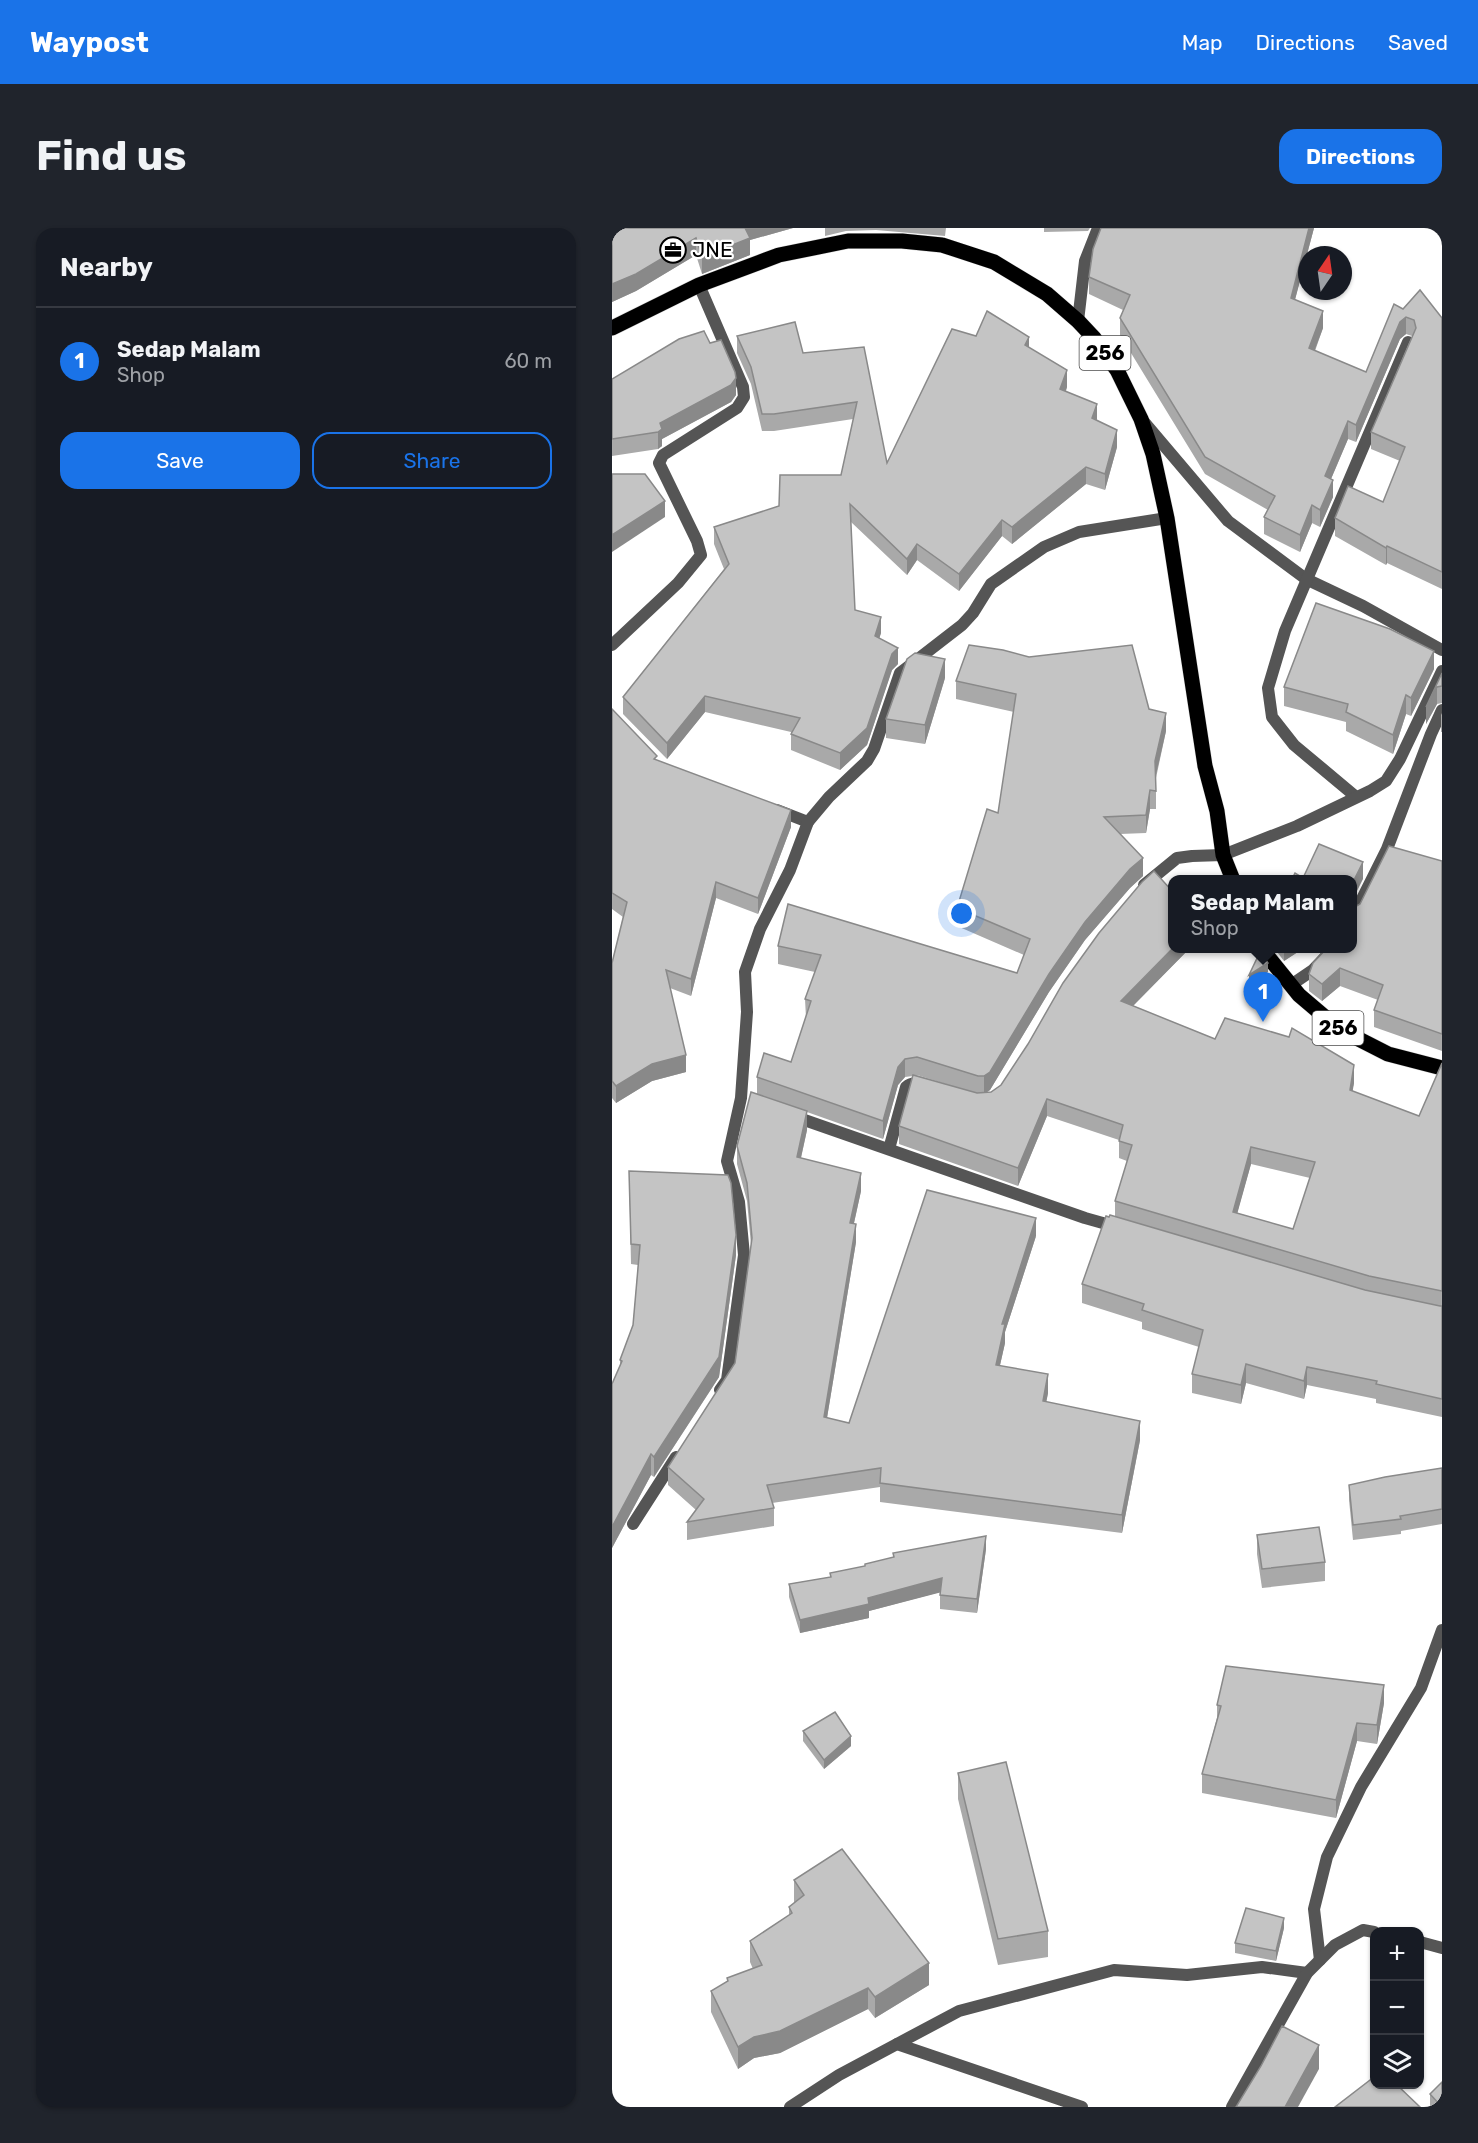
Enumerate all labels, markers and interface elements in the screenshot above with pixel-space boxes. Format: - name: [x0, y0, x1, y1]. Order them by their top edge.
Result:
- text: Waypost: [30, 26, 149, 59]
- text: Map: [1182, 30, 1223, 55]
- text: Directions: [1256, 30, 1355, 55]
- text: Saved: [1388, 30, 1448, 55]
- button: Directions: [1279, 129, 1442, 184]
- text: Find us: [36, 131, 187, 181]
- office icon: JNE: [658, 235, 688, 265]
- place label: JNE: [692, 237, 733, 262]
- north arrow: [1298, 246, 1352, 300]
- text: Nearby: [60, 252, 153, 283]
- text: Sedap Malam: [117, 336, 261, 363]
- road number: 256: [1080, 336, 1130, 370]
- text: 1: [75, 349, 84, 373]
- text: 60 m: [505, 349, 552, 373]
- text: Shop: [117, 363, 165, 387]
- button: Save: [60, 432, 300, 489]
- button: Share: [312, 432, 552, 489]
- popup: [1168, 875, 1357, 953]
- text: Sedap Malam: [1191, 889, 1334, 916]
- your location: [947, 899, 976, 928]
- text: Shop: [1191, 916, 1239, 940]
- pin: 1: [1244, 972, 1282, 1022]
- road number: 256: [1312, 1011, 1364, 1045]
- map controls: [1370, 1927, 1424, 2089]
- button: +: [1370, 1927, 1424, 1981]
- button: −: [1370, 1981, 1424, 2035]
- button: layers: [1370, 2035, 1424, 2089]

